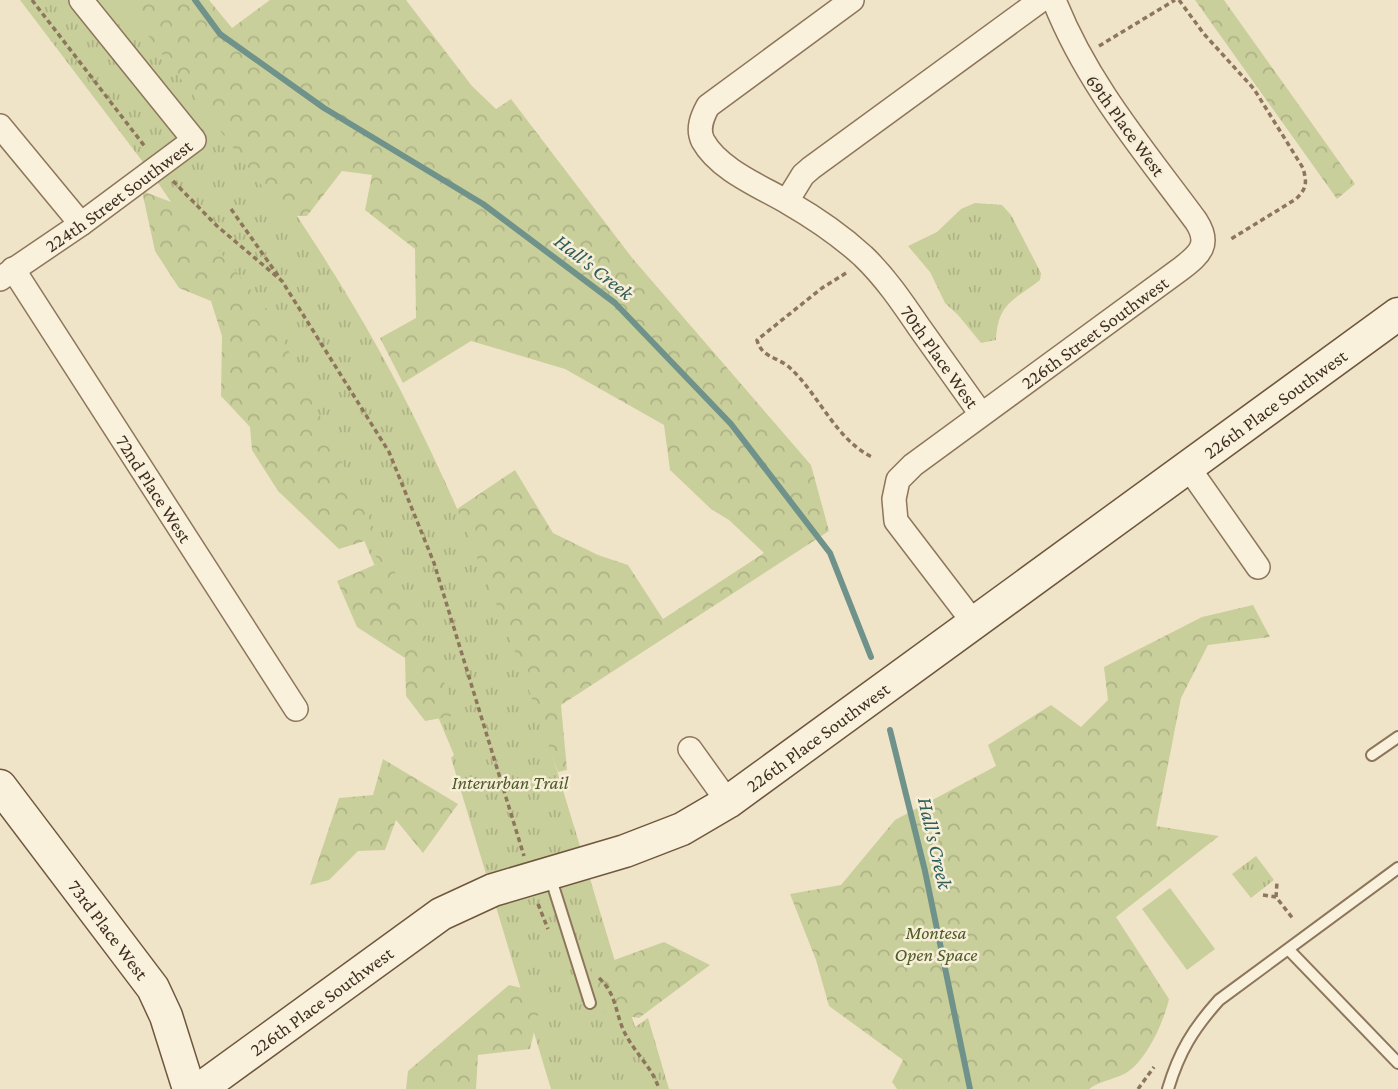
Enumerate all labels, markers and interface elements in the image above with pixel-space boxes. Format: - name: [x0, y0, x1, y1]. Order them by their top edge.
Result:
- street label: 69th Place West: [1082, 70, 1170, 181]
- street label: 224th Street Southwest: [41, 135, 197, 256]
- water label: Hall's Creek: [550, 229, 639, 306]
- street label: 226th Street Southwest: [1017, 271, 1173, 393]
- street label: 70th Place West: [896, 301, 984, 413]
- street label: 226th Place Southwest: [1200, 345, 1351, 463]
- street label: 72nd Place West: [112, 431, 196, 547]
- street label: 226th Place Southwest: [742, 678, 894, 796]
- park label: Interurban Trail: [452, 772, 569, 793]
- water label: Hall's Creek: [913, 795, 957, 892]
- street label: 73rd Place West: [64, 876, 153, 984]
- park label: Montesa Open Space: [895, 922, 977, 965]
- street label: 226th Place Southwest: [246, 942, 398, 1060]

